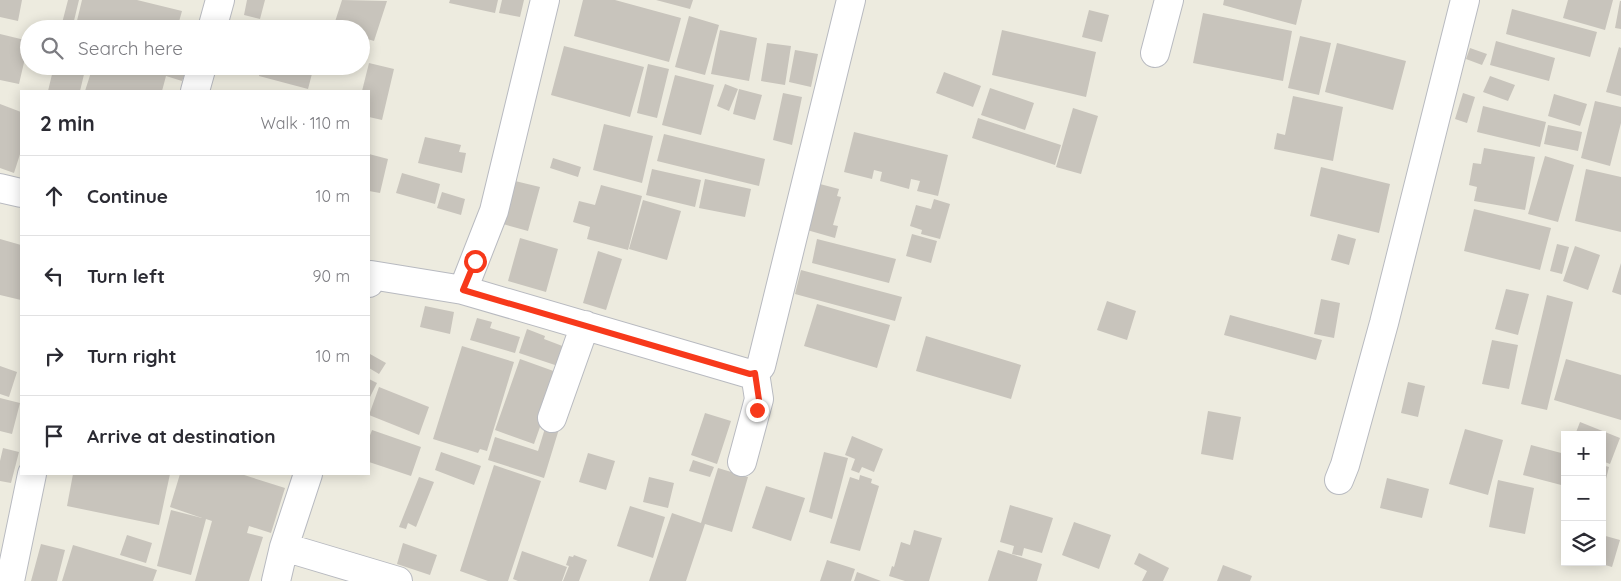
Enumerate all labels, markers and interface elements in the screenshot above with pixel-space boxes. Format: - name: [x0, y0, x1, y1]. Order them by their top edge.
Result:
- search box: [20, 20, 370, 75]
- icon: search: [38, 34, 66, 62]
- text: Search here: [78, 36, 183, 60]
- text: 2 min: [40, 110, 95, 136]
- text: Walk · 110 m: [261, 113, 350, 133]
- icon: ahead: [40, 182, 68, 210]
- text: Continue: [87, 184, 168, 208]
- text: 10 m: [316, 186, 350, 206]
- route start: [464, 250, 487, 273]
- icon: left: [40, 262, 68, 290]
- text: Turn left: [87, 264, 165, 288]
- text: 90 m: [313, 266, 350, 286]
- icon: right: [40, 342, 68, 370]
- text: Turn right: [87, 344, 176, 368]
- text: 10 m: [316, 346, 350, 366]
- route end: [746, 399, 769, 422]
- icon: arrive: [40, 422, 68, 450]
- text: Arrive at destination: [87, 424, 276, 448]
- map controls: [1561, 431, 1606, 566]
- button: +: [1561, 431, 1606, 476]
- button: −: [1561, 476, 1606, 521]
- button: layers: [1561, 521, 1606, 566]

